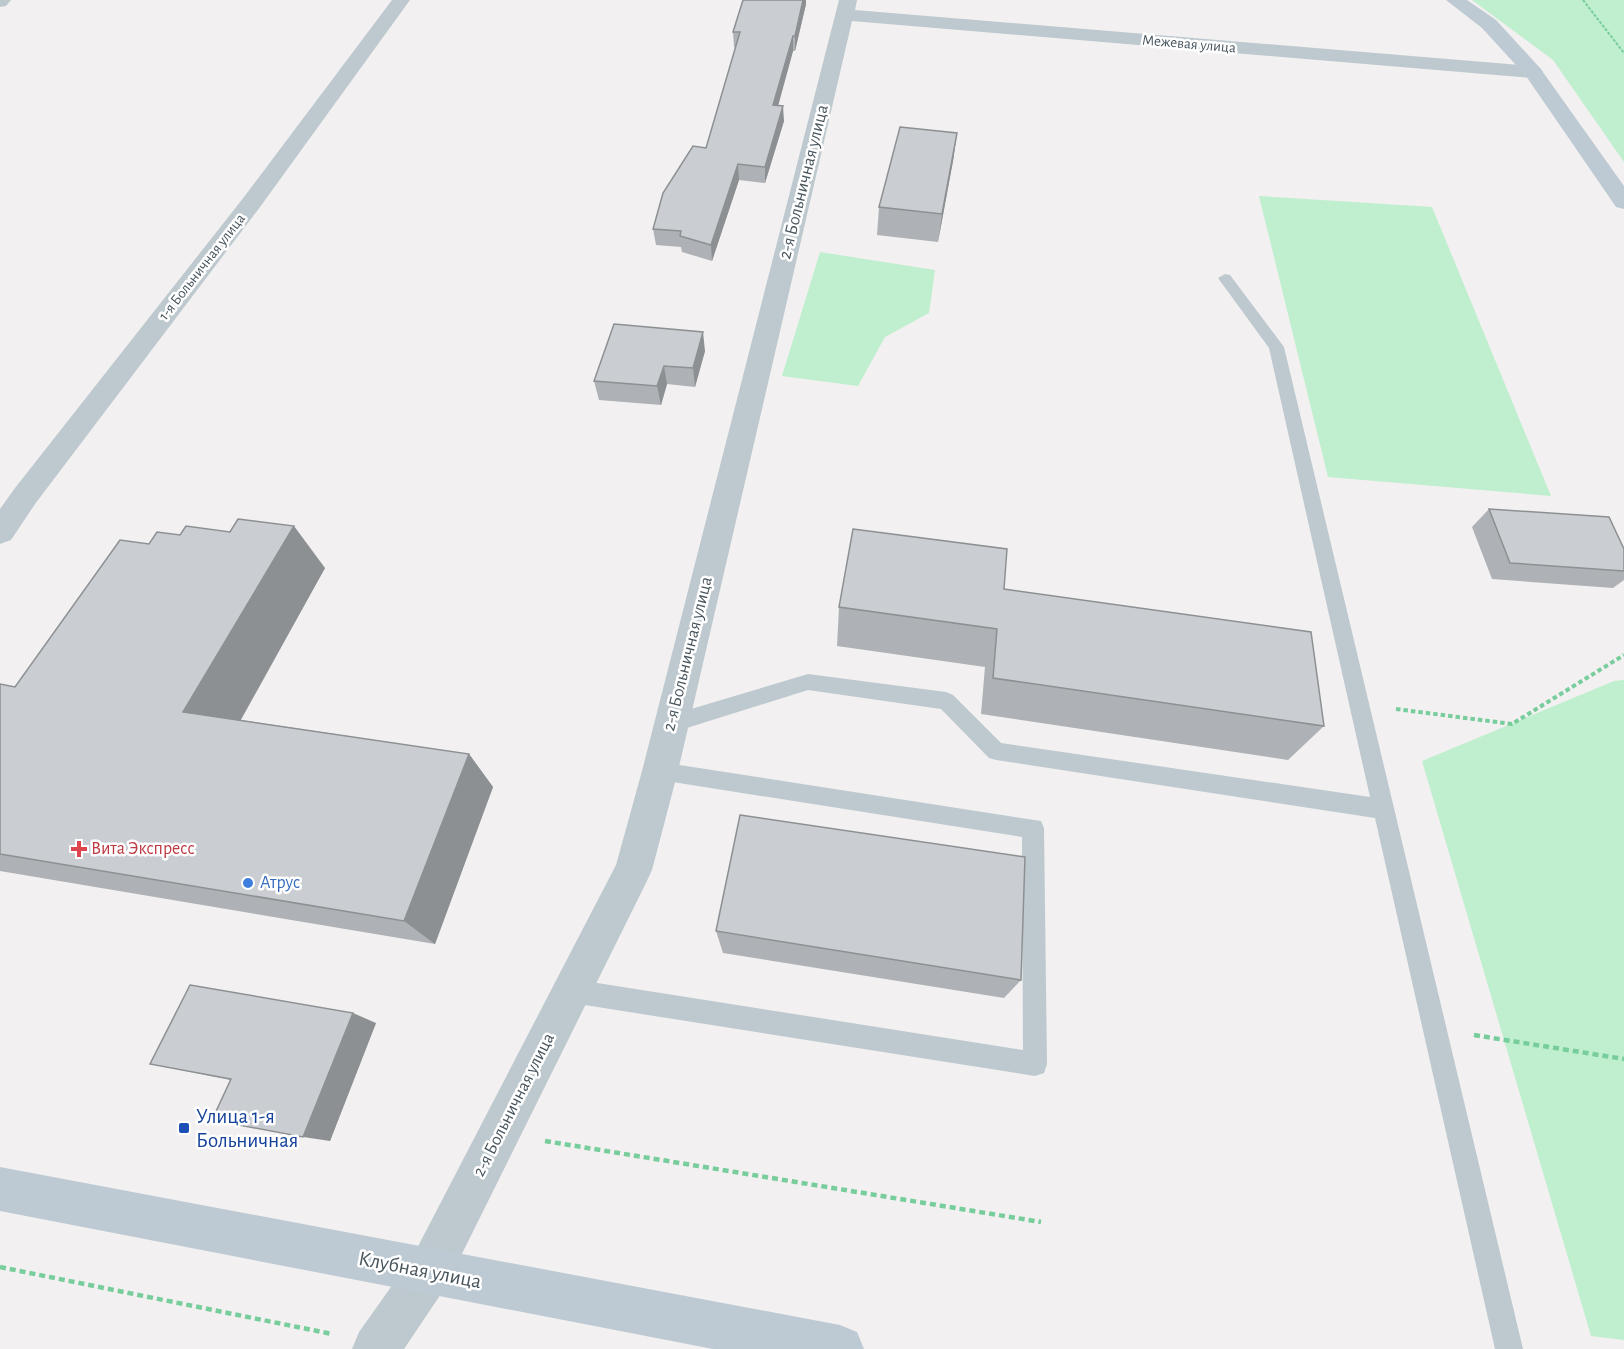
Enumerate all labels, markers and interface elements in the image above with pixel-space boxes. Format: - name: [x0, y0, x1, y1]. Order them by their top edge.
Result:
- street label: Межевая улица: [1141, 32, 1237, 56]
- street label: 2-я Больничная улица: [776, 103, 832, 261]
- street label: 1-я Больничная улица: [156, 211, 248, 323]
- street label: 2-я Больничная улица: [660, 575, 716, 733]
- place label: Вита Экспресс: [91, 840, 195, 858]
- marker: Вита Экспресс: [72, 842, 86, 856]
- place label: Атрус: [260, 874, 300, 892]
- marker: Атрус: [241, 876, 255, 890]
- street label: 2-я Больничная улица: [470, 1030, 558, 1180]
- place label: Улица 1-я Больничная: [196, 1106, 298, 1151]
- marker: Улица 1-я Больничная: [177, 1121, 191, 1135]
- street label: Клубная улица: [357, 1248, 484, 1292]

